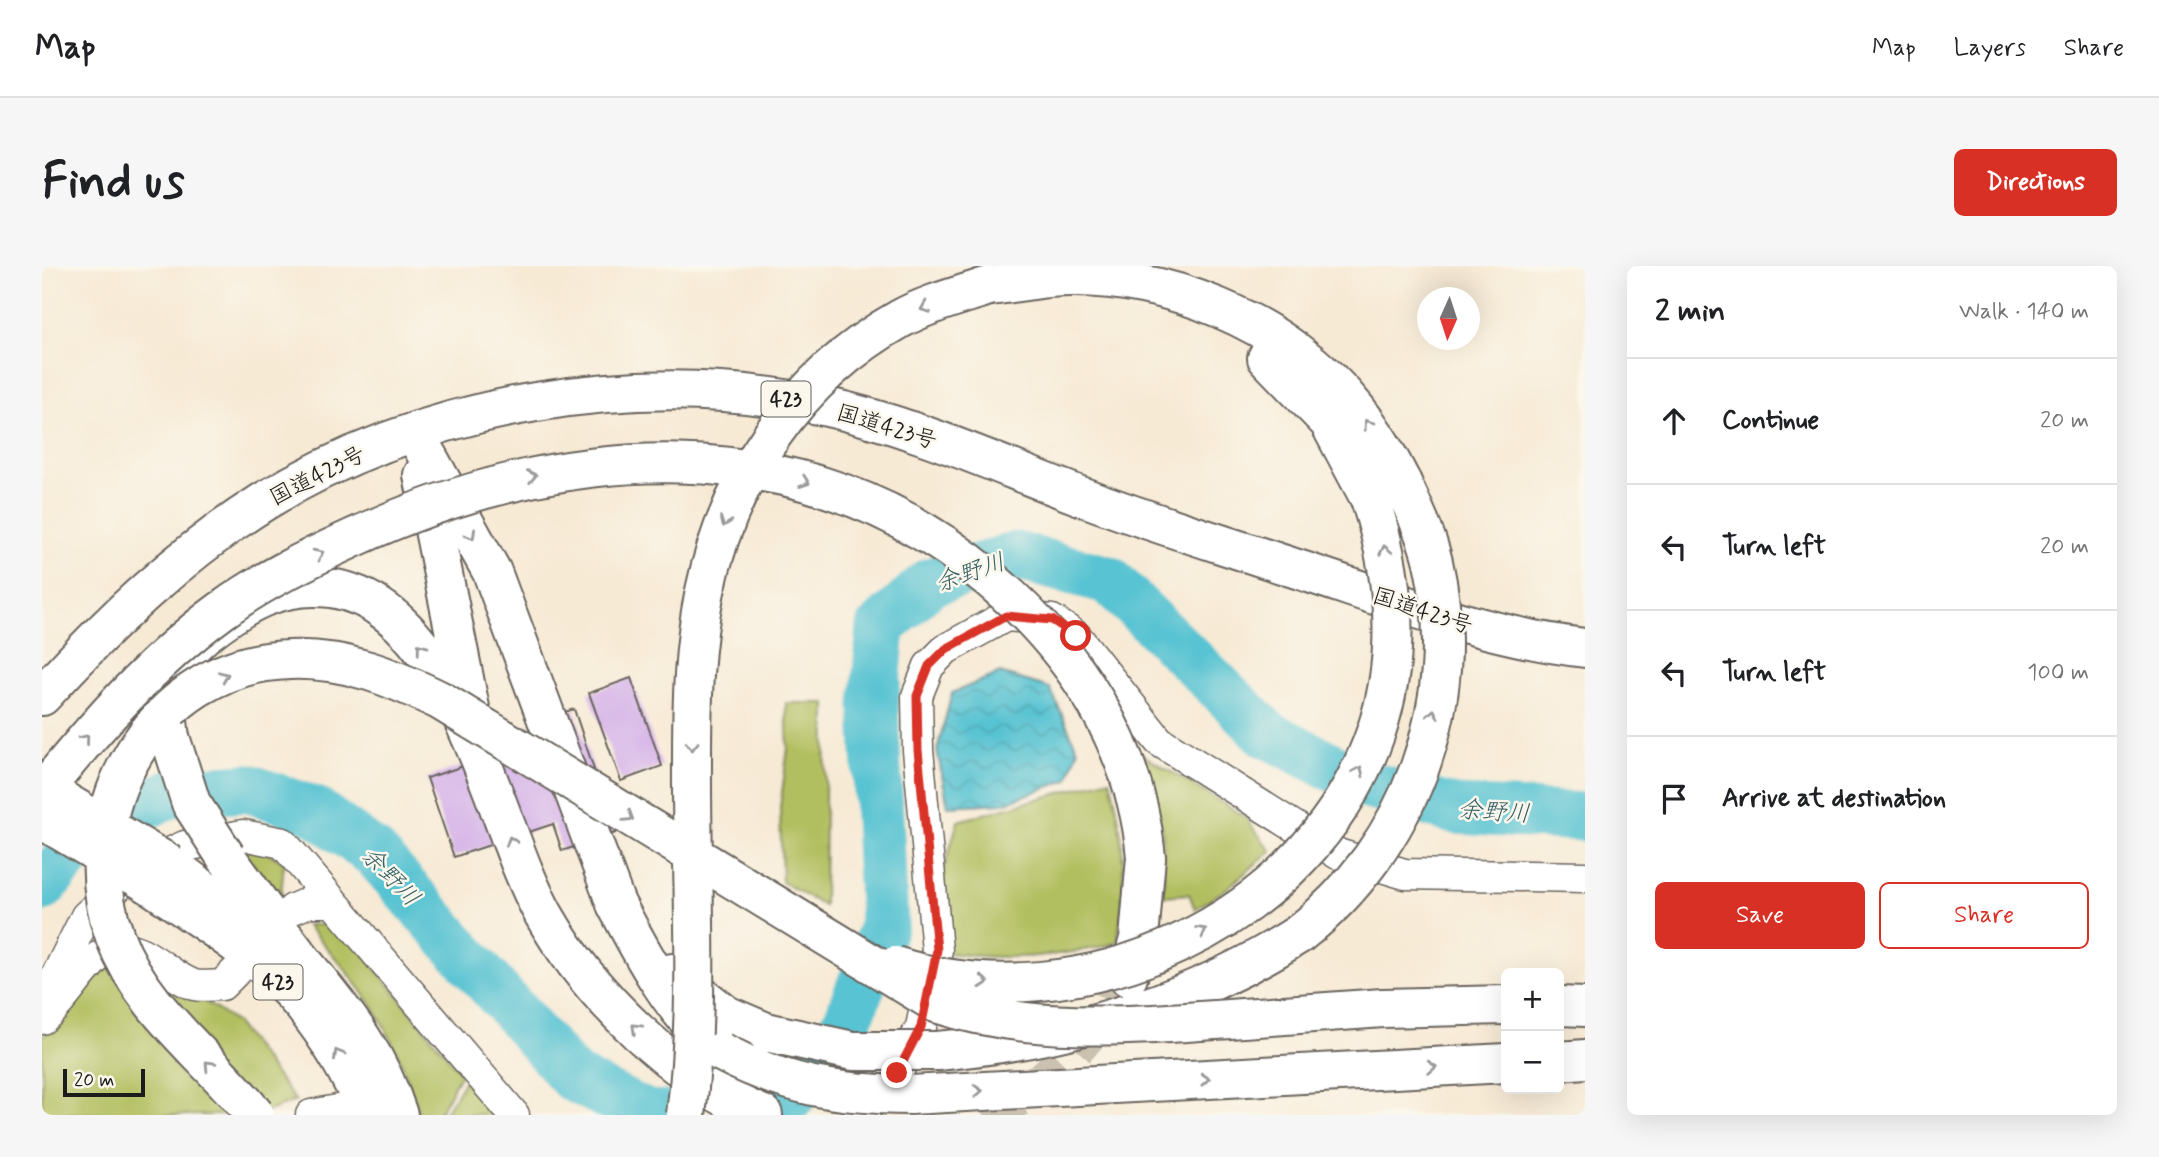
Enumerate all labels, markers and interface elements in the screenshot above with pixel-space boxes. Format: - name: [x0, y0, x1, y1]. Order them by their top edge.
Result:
- text: Map: [35, 26, 95, 70]
- text: Map: [1872, 33, 1916, 64]
- text: Layers: [1954, 33, 2026, 64]
- text: Share: [2064, 33, 2124, 64]
- button: Directions: [1954, 149, 2117, 216]
- text: Find us: [42, 150, 185, 215]
- north arrow: [1417, 287, 1480, 350]
- text: 2 min: [1655, 292, 1725, 331]
- text: Walk · 140 m: [1959, 297, 2089, 327]
- one-way arrow: [919, 300, 931, 314]
- road number: 423: [762, 382, 810, 416]
- street label: 国道423号: [832, 398, 940, 457]
- icon: ahead: [1655, 402, 1693, 440]
- text: Continue: [1722, 404, 1819, 438]
- text: 20 m: [2040, 406, 2089, 436]
- one-way arrow: [1363, 419, 1376, 432]
- street label: 国道423号: [265, 440, 371, 514]
- one-way arrow: [526, 470, 538, 485]
- one-way arrow: [799, 474, 811, 488]
- one-way arrow: [720, 516, 734, 528]
- one-way arrow: [463, 527, 476, 540]
- icon: left: [1655, 528, 1693, 566]
- text: Turn left: [1722, 530, 1826, 564]
- text: 20 m: [2040, 532, 2089, 562]
- one-way arrow: [1378, 544, 1393, 556]
- water label: 余野川: [931, 547, 1010, 600]
- one-way arrow: [312, 549, 325, 563]
- street label: 国道423号: [1368, 582, 1476, 642]
- route start: [1060, 620, 1091, 651]
- one-way arrow: [416, 644, 429, 656]
- icon: left: [1655, 654, 1693, 692]
- text: Turn left: [1722, 656, 1826, 690]
- text: 100 m: [2027, 658, 2089, 688]
- one-way arrow: [217, 670, 230, 684]
- one-way arrow: [1425, 708, 1440, 720]
- one-way arrow: [77, 735, 89, 748]
- one-way arrow: [684, 741, 700, 752]
- one-way arrow: [1351, 766, 1365, 778]
- icon: arrive: [1655, 780, 1693, 818]
- text: Arrive at destination: [1722, 782, 1946, 816]
- water label: 余野川: [1457, 795, 1531, 830]
- one-way arrow: [622, 808, 635, 821]
- one-way arrow: [505, 835, 519, 847]
- water label: 余野川: [354, 840, 426, 914]
- button: Save: [1655, 882, 1865, 949]
- button: Share: [1879, 882, 2089, 949]
- one-way arrow: [1195, 926, 1208, 939]
- road number: 423: [254, 964, 302, 1000]
- map controls: [1501, 968, 1564, 1094]
- button: +: [1501, 968, 1564, 1031]
- one-way arrow: [979, 974, 990, 989]
- one-way arrow: [631, 1023, 644, 1036]
- button: −: [1501, 1031, 1564, 1094]
- one-way arrow: [333, 1049, 346, 1061]
- route end: [881, 1057, 912, 1088]
- one-way arrow: [205, 1060, 217, 1073]
- one-way arrow: [1427, 1060, 1438, 1075]
- scale bar: [63, 1066, 145, 1098]
- text: 20 m: [74, 1068, 114, 1093]
- one-way arrow: [1200, 1072, 1211, 1087]
- one-way arrow: [973, 1084, 984, 1099]

